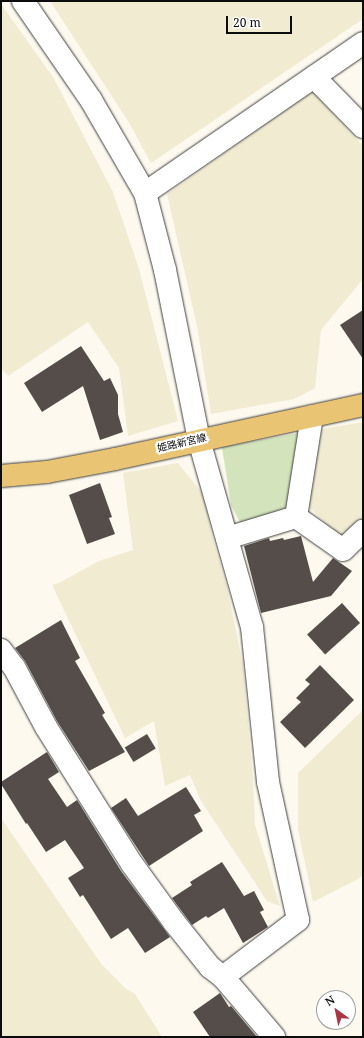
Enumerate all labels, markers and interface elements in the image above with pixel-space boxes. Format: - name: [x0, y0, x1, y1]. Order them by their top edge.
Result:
- scale bar: [228, 8, 294, 34]
- text: 20 m: [233, 14, 261, 31]
- street label: 姫路新宮線: [156, 432, 208, 454]
- north arrow: [316, 990, 356, 1030]
- text: N: [322, 992, 337, 1009]

